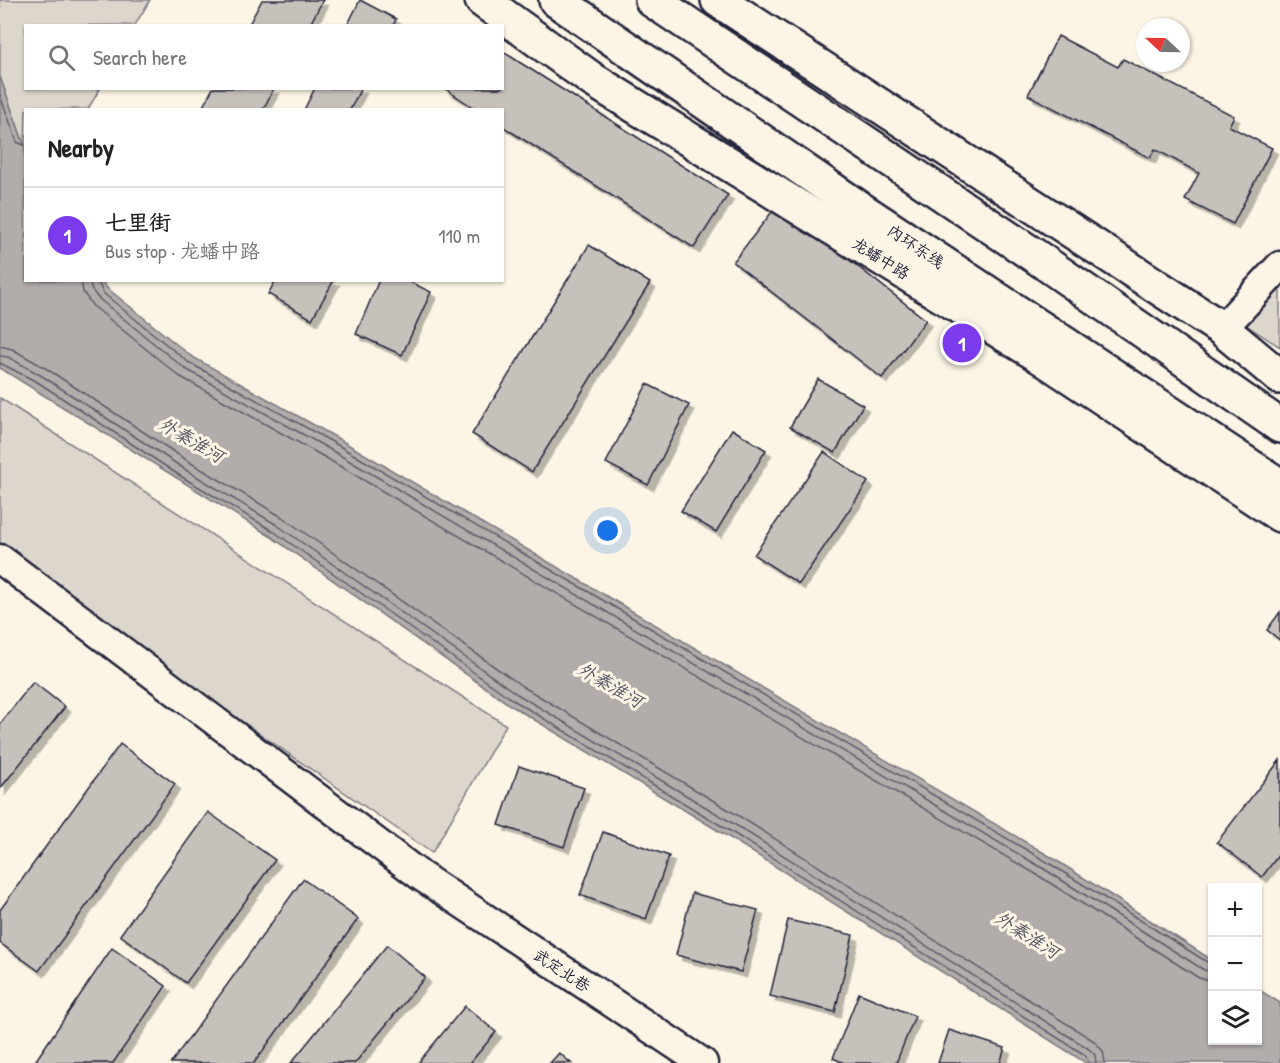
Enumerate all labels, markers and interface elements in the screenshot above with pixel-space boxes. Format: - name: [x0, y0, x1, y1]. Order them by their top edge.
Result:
- north arrow: [1136, 18, 1190, 72]
- search box: [24, 24, 504, 90]
- icon: search: [45, 41, 78, 74]
- text: Search here: [93, 42, 187, 72]
- text: Nearby: [48, 130, 114, 165]
- text: 七里街: [105, 207, 171, 237]
- street label: 内环东线: [883, 219, 949, 273]
- text: 1: [64, 222, 71, 249]
- text: 110 m: [438, 222, 480, 249]
- street label: 龙蟠中路: [848, 232, 914, 284]
- text: Bus stop · 龙蟠中路: [105, 237, 260, 264]
- pin: 1: [942, 320, 982, 366]
- water label: 外秦淮河: [154, 411, 231, 470]
- your location: [593, 516, 622, 545]
- water label: 外秦淮河: [573, 656, 650, 715]
- map controls: [1208, 883, 1262, 1045]
- button: +: [1208, 883, 1262, 937]
- water label: 外秦淮河: [990, 905, 1067, 966]
- button: −: [1208, 937, 1262, 991]
- street label: 武定北巷: [529, 943, 595, 997]
- button: layers: [1208, 991, 1262, 1045]

